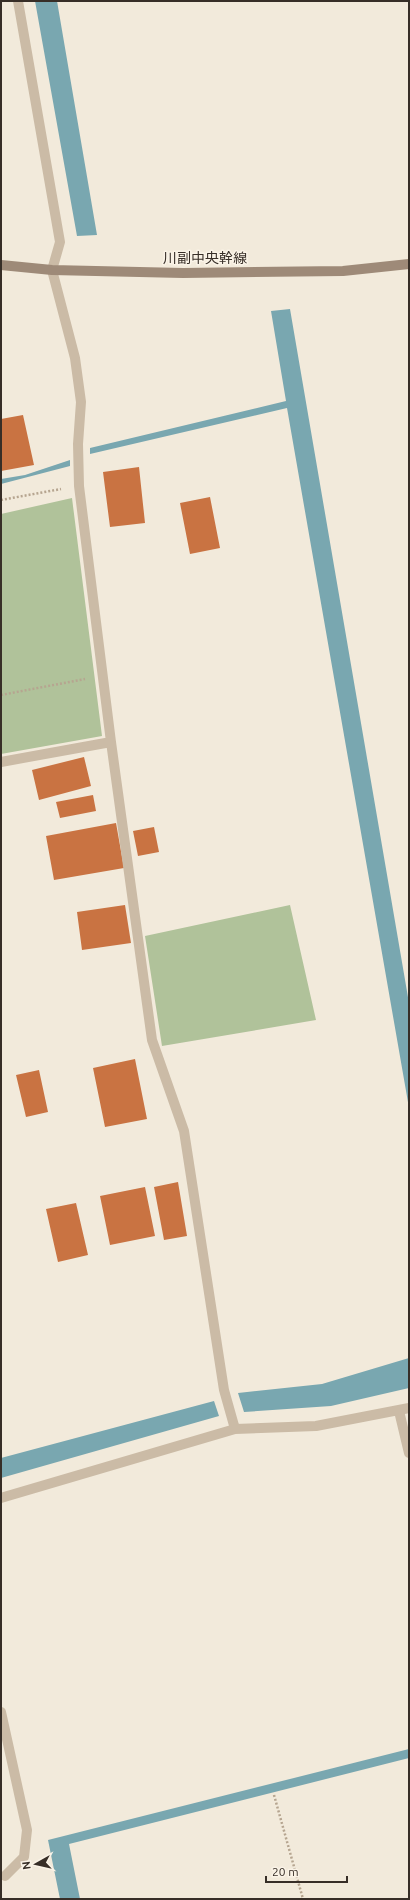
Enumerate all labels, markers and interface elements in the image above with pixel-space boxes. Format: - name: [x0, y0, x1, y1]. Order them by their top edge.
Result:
- street label: 川副中央幹線: [163, 250, 247, 266]
- north arrow: [16, 1844, 56, 1884]
- scale bar: [266, 1858, 347, 1884]
- text: N: [20, 1860, 33, 1870]
- text: 20 m: [272, 1865, 299, 1878]

